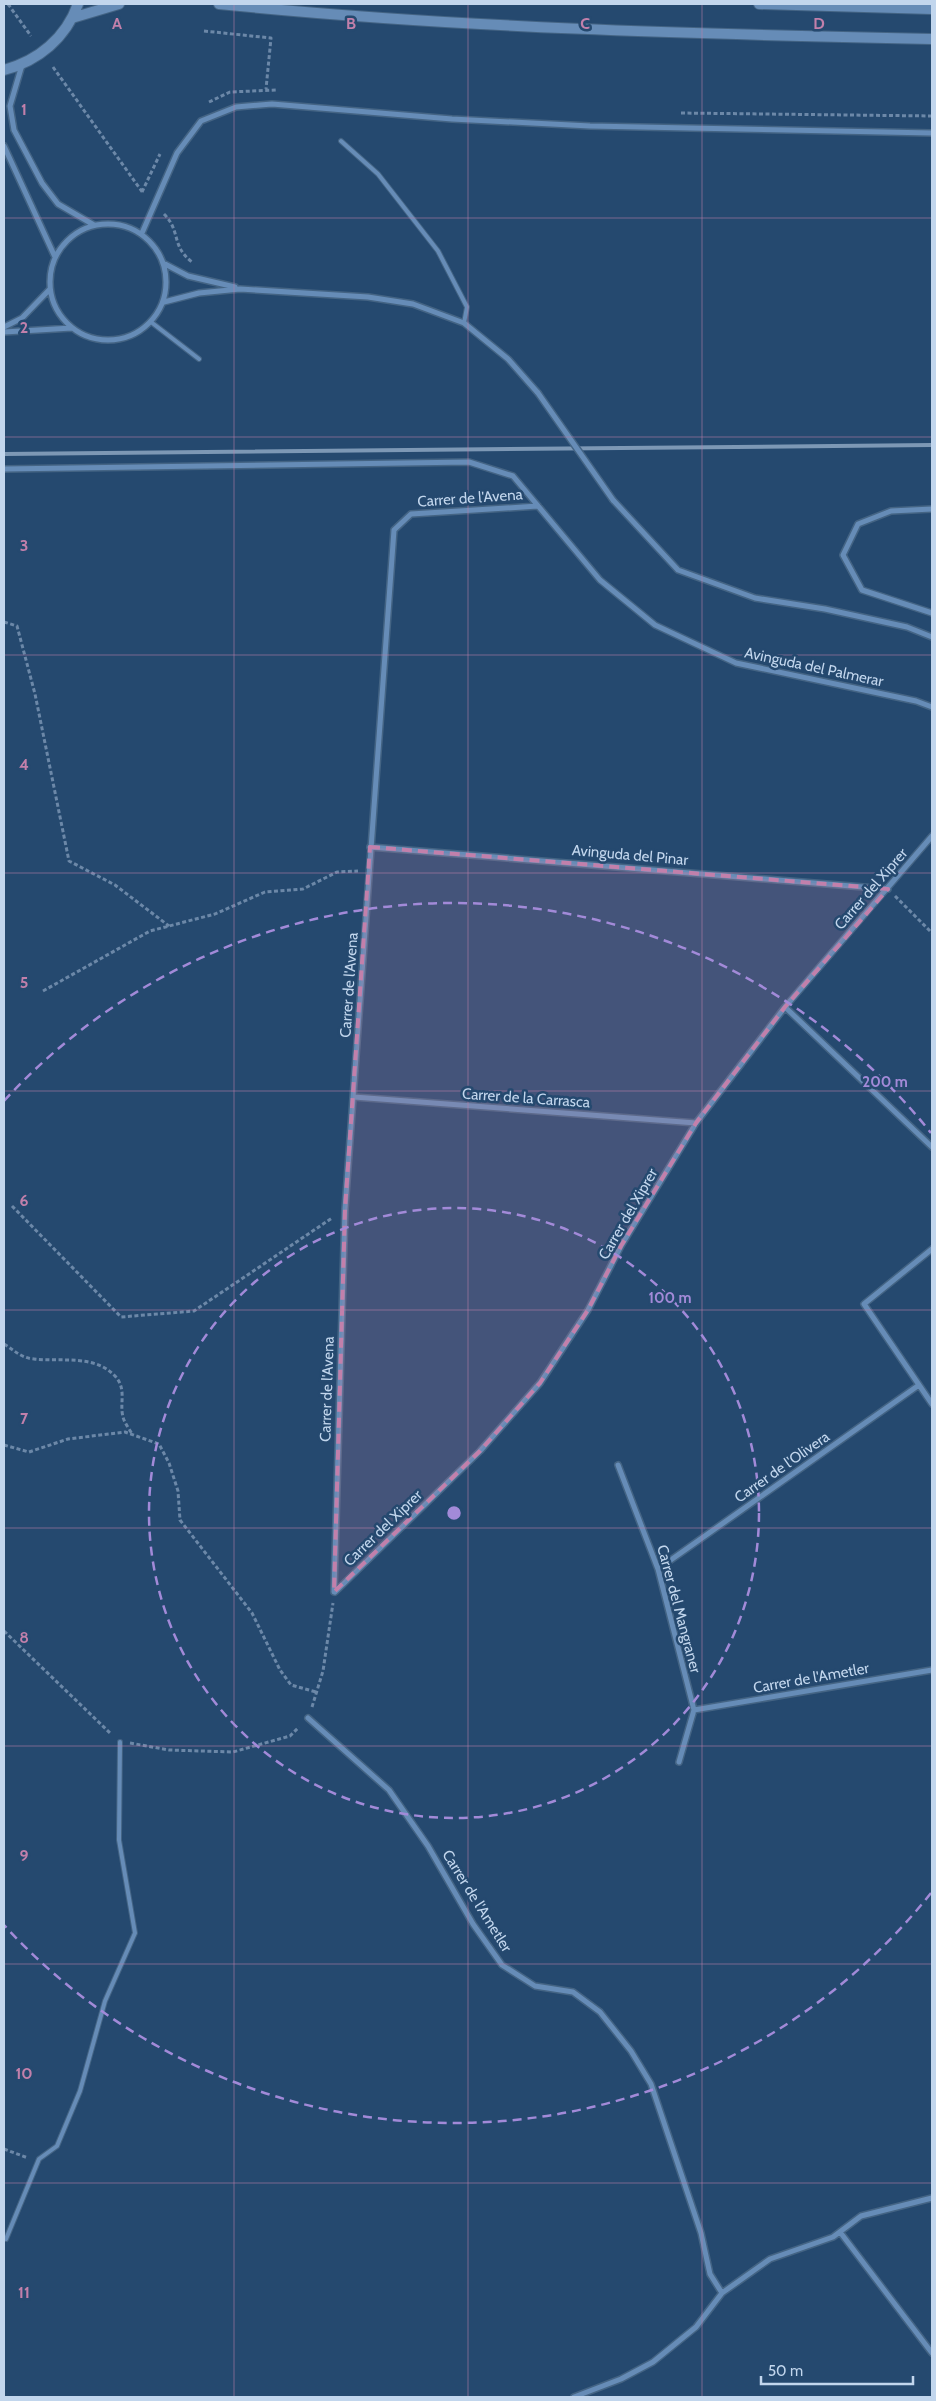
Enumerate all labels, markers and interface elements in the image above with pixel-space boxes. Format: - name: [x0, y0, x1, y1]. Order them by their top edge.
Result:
- text: A: [112, 14, 122, 33]
- text: B: [346, 14, 356, 33]
- text: C: [580, 14, 590, 33]
- text: D: [813, 14, 825, 33]
- text: 1: [21, 100, 27, 119]
- text: 2: [20, 318, 28, 337]
- street label: Carrer de l'Avena: [417, 485, 524, 511]
- text: 3: [20, 536, 28, 555]
- street label: Avinguda del Palmerar: [743, 644, 885, 691]
- text: 4: [19, 755, 29, 774]
- street label: Avinguda del Pinar: [571, 841, 689, 869]
- street label: Carrer del Xiprer: [831, 844, 911, 933]
- street label: Carrer de l'Avena: [336, 931, 362, 1038]
- text: 5: [20, 973, 28, 992]
- text: 200 m: [862, 1073, 908, 1091]
- street label: Carrer de la Carrasca: [461, 1085, 591, 1112]
- street label: Carrer del Xiprer: [595, 1165, 661, 1263]
- text: 6: [20, 1191, 29, 1210]
- text: 100 m: [648, 1289, 692, 1307]
- street label: Carrer de l'Avena: [316, 1335, 338, 1442]
- text: 7: [20, 1409, 29, 1428]
- street label: Carrer de l'Olivera: [731, 1427, 834, 1506]
- street label: Carrer del Xiprer: [340, 1486, 426, 1570]
- centre of rings: [445, 1504, 463, 1522]
- street label: Carrer del Mangraner: [653, 1543, 705, 1675]
- text: 8: [19, 1628, 29, 1647]
- street label: Carrer de l'Ametler: [752, 1659, 871, 1697]
- text: 9: [20, 1846, 29, 1865]
- street label: Carrer de l'Ametler: [438, 1847, 516, 1956]
- text: 10: [15, 2064, 33, 2083]
- text: 11: [18, 2283, 30, 2302]
- scale bar: [761, 2354, 914, 2386]
- text: 50 m: [768, 2362, 803, 2380]

